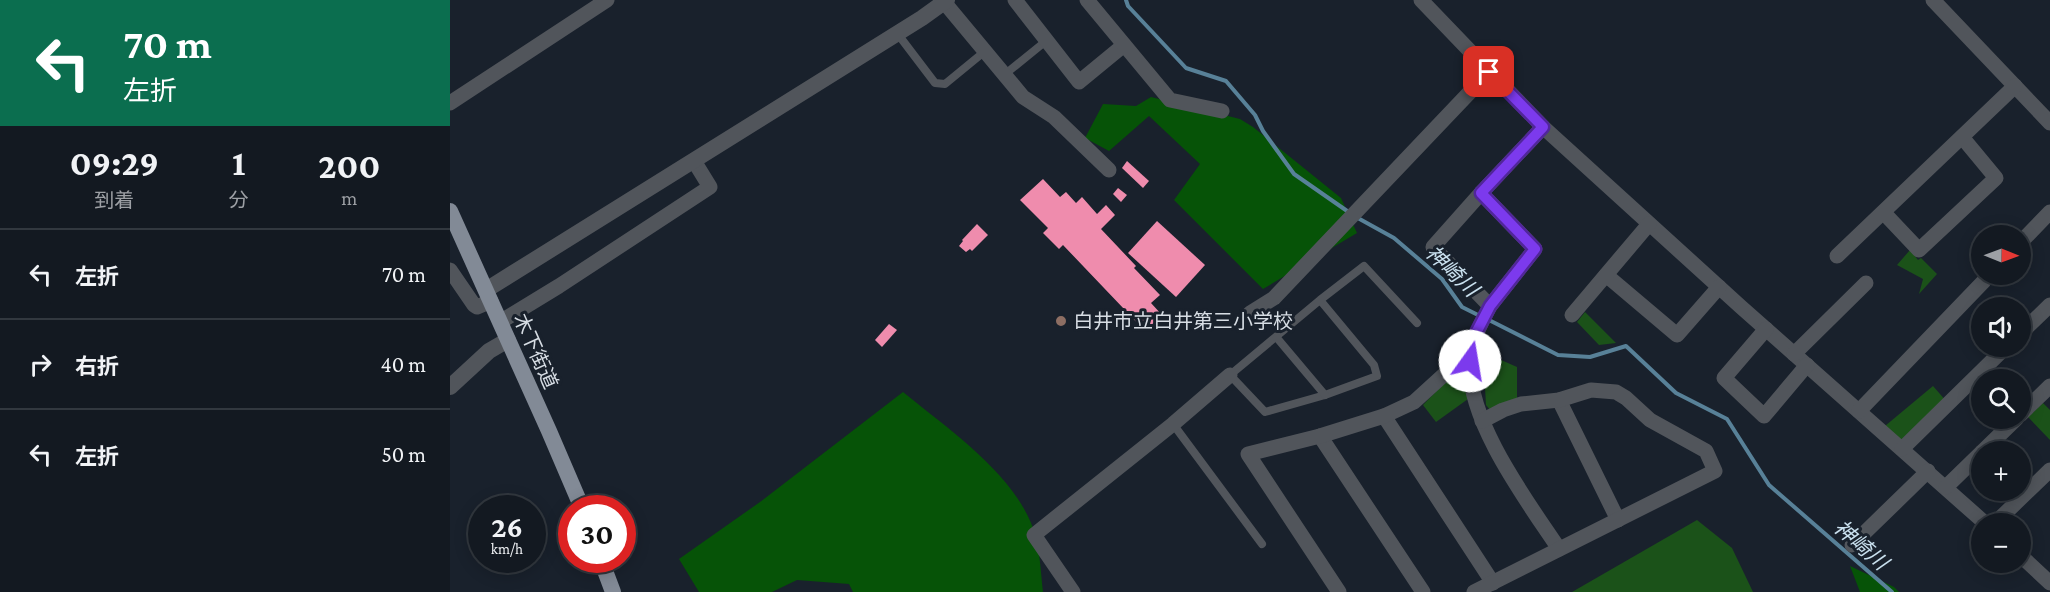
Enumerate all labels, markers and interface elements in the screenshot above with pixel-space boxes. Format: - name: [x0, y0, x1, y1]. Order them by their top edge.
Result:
- text: 70 m: [123, 20, 212, 67]
- icon: left: [24, 24, 102, 102]
- pin: [1463, 46, 1514, 97]
- icon: arrive: [1472, 55, 1505, 88]
- text: 左折: [123, 76, 177, 106]
- text: 09:29: [70, 143, 159, 183]
- text: 1: [232, 143, 245, 183]
- text: 200: [318, 146, 380, 186]
- text: m: [341, 187, 357, 209]
- text: 到着: [94, 189, 134, 211]
- text: 分: [229, 189, 249, 211]
- north arrow: [1971, 225, 2031, 285]
- map controls: [1971, 225, 2031, 573]
- water label: 神崎川: [1421, 240, 1484, 303]
- icon: left: [24, 258, 57, 291]
- text: 70 m: [382, 262, 426, 287]
- text: 左折: [75, 264, 119, 289]
- button: sound: [1971, 297, 2031, 357]
- street label: 木下街道: [510, 310, 562, 392]
- place label: 白井市立白井第三小学校: [1073, 310, 1293, 332]
- marker: 白井市立白井第三小学校: [1054, 314, 1068, 328]
- position arrow: [1438, 329, 1502, 393]
- icon: right: [24, 348, 57, 381]
- text: 40 m: [381, 352, 426, 377]
- text: 右折: [75, 354, 119, 379]
- button: search: [1971, 369, 2031, 429]
- icon: left: [24, 438, 57, 471]
- button: +: [1971, 441, 2031, 501]
- text: 50 m: [381, 442, 426, 467]
- text: 左折: [75, 444, 119, 469]
- speed limit sign: 30: [558, 495, 636, 573]
- text: 26: [491, 510, 523, 543]
- button: −: [1971, 513, 2031, 573]
- water label: 神崎川: [1829, 515, 1894, 576]
- text: km/h: [491, 541, 523, 557]

